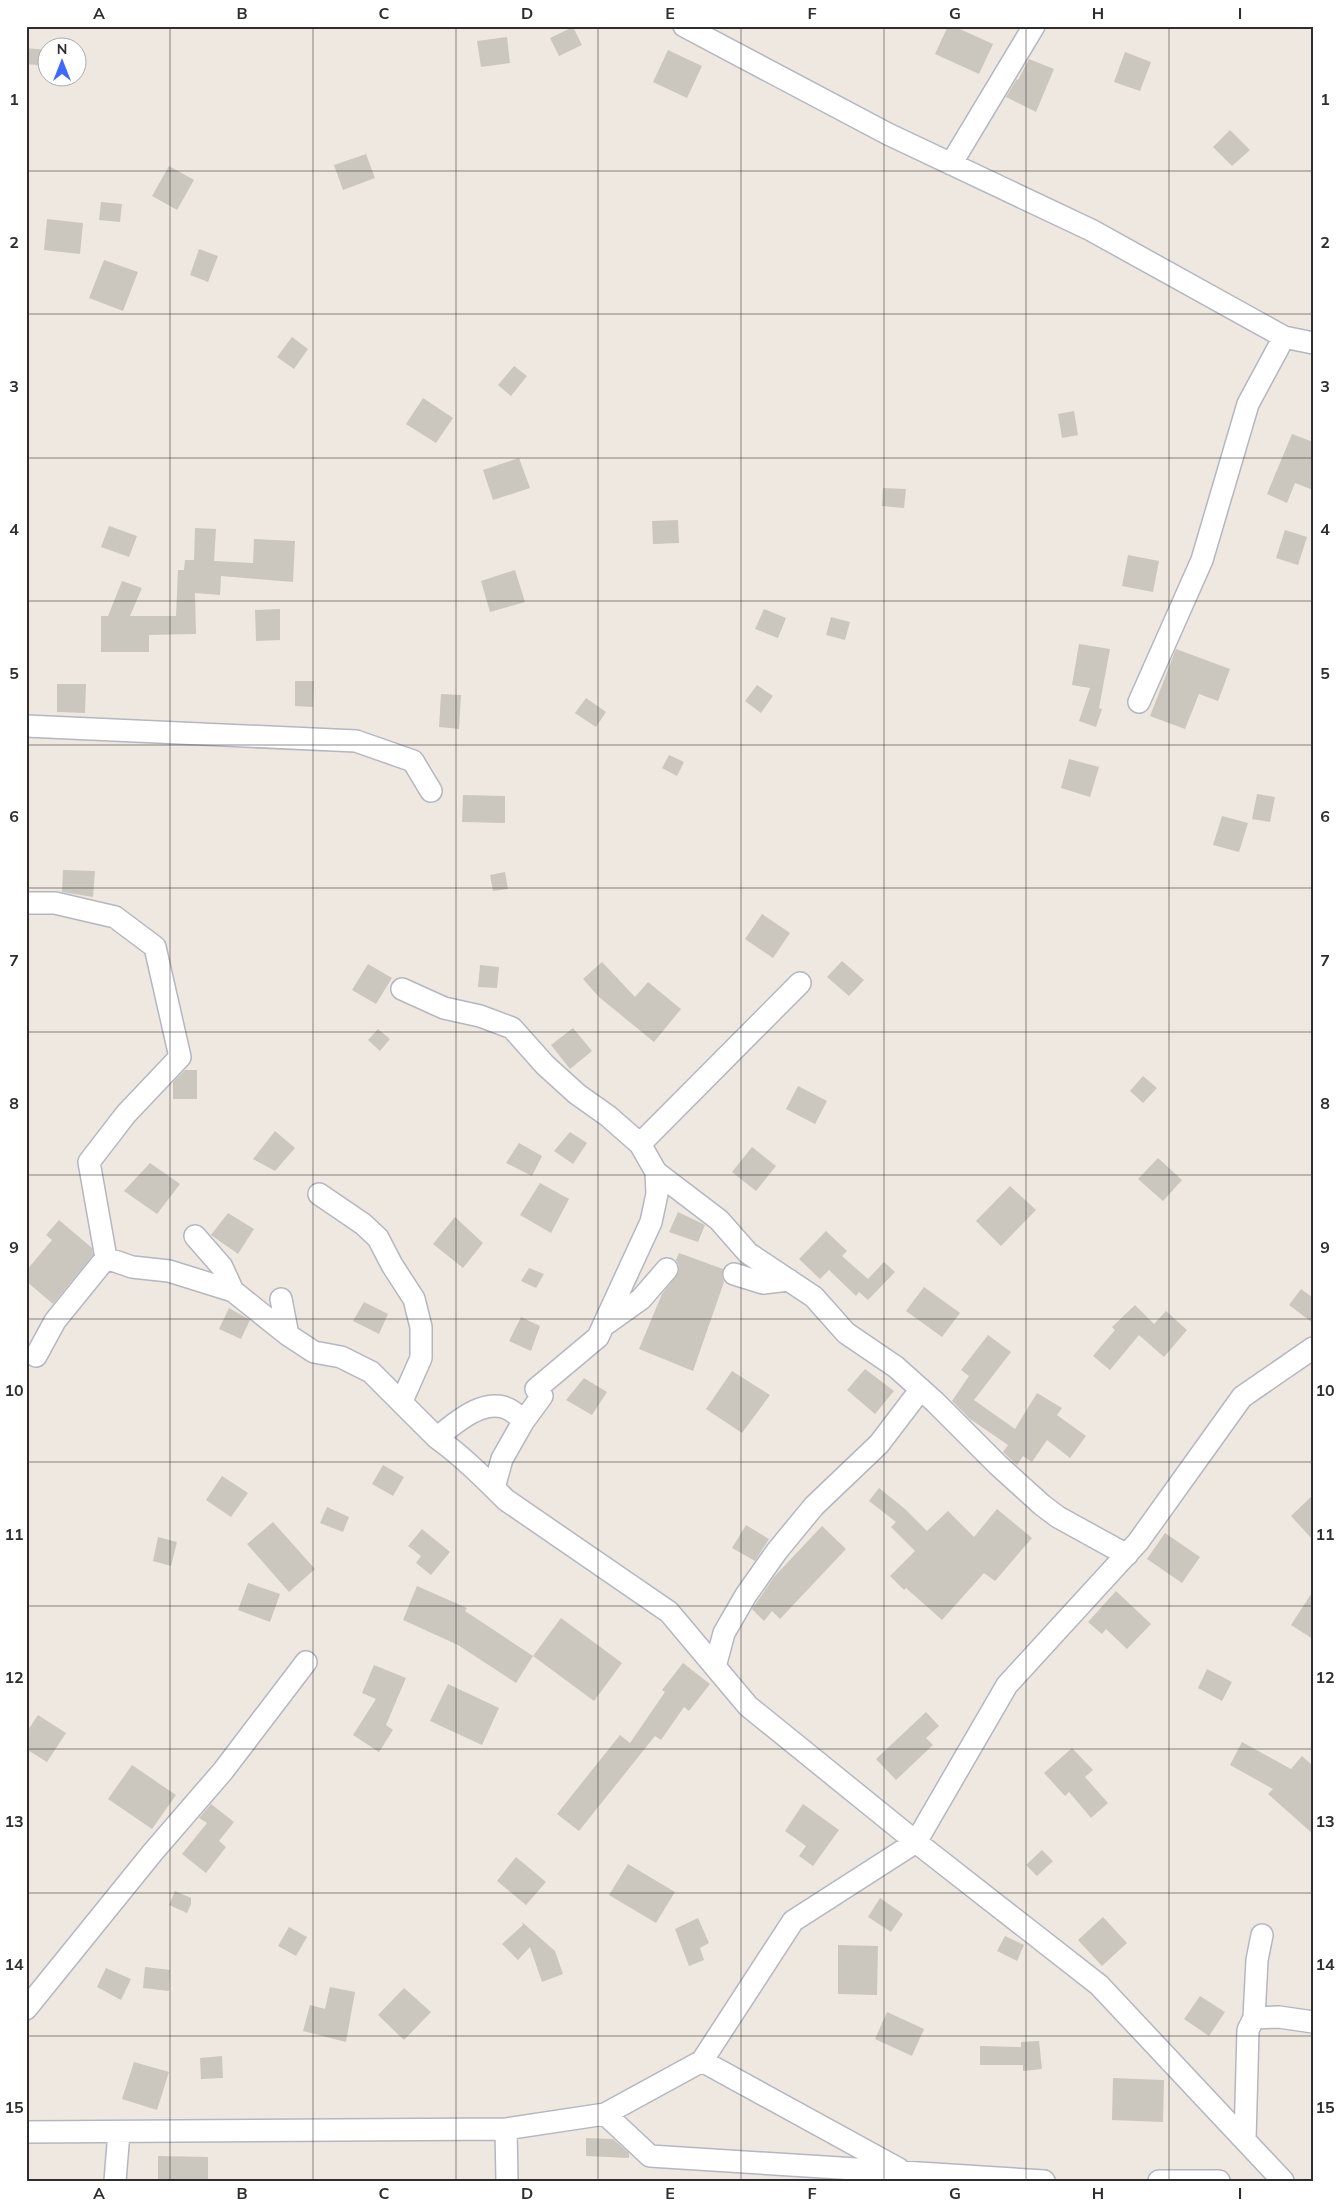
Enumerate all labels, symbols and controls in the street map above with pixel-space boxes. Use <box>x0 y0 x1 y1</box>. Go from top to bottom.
text: A <box>93 3 105 23</box>
text: B <box>236 3 248 23</box>
text: C <box>379 3 390 23</box>
text: D <box>521 3 533 23</box>
text: E <box>665 3 675 23</box>
text: F <box>807 3 817 23</box>
text: G <box>949 3 961 23</box>
text: H <box>1092 3 1104 23</box>
text: I <box>1238 3 1242 23</box>
north arrow <box>38 38 88 88</box>
text: N <box>57 40 67 58</box>
text: 1 <box>9 89 19 109</box>
text: 1 <box>1320 89 1330 109</box>
text: 2 <box>9 232 19 252</box>
text: 2 <box>1320 232 1330 252</box>
text: 3 <box>9 376 19 396</box>
text: 3 <box>1320 376 1330 396</box>
text: 4 <box>9 519 19 539</box>
text: 4 <box>1320 519 1330 539</box>
text: 5 <box>9 663 19 683</box>
text: 5 <box>1320 663 1330 683</box>
text: 6 <box>9 806 19 826</box>
text: 6 <box>1320 806 1330 826</box>
text: 7 <box>9 950 19 970</box>
text: 7 <box>1320 950 1330 970</box>
text: 8 <box>9 1093 19 1113</box>
text: 8 <box>1320 1093 1330 1113</box>
text: 9 <box>9 1237 19 1257</box>
text: 9 <box>1320 1237 1330 1257</box>
text: 10 <box>4 1380 24 1400</box>
text: 10 <box>1315 1380 1335 1400</box>
text: 11 <box>4 1524 24 1544</box>
text: 11 <box>1315 1524 1335 1544</box>
text: 12 <box>4 1667 24 1687</box>
text: 12 <box>1315 1667 1335 1687</box>
text: 13 <box>4 1811 24 1831</box>
text: 13 <box>1315 1811 1335 1831</box>
text: 14 <box>4 1954 24 1974</box>
text: 14 <box>1315 1954 1335 1974</box>
text: 15 <box>4 2097 24 2117</box>
text: 15 <box>1315 2097 1335 2117</box>
text: A <box>93 2183 105 2203</box>
text: B <box>236 2183 248 2203</box>
text: C <box>379 2183 390 2203</box>
text: D <box>521 2183 533 2203</box>
text: E <box>665 2183 675 2203</box>
text: F <box>807 2183 817 2203</box>
text: G <box>949 2183 961 2203</box>
text: H <box>1092 2183 1104 2203</box>
text: I <box>1238 2183 1242 2203</box>

